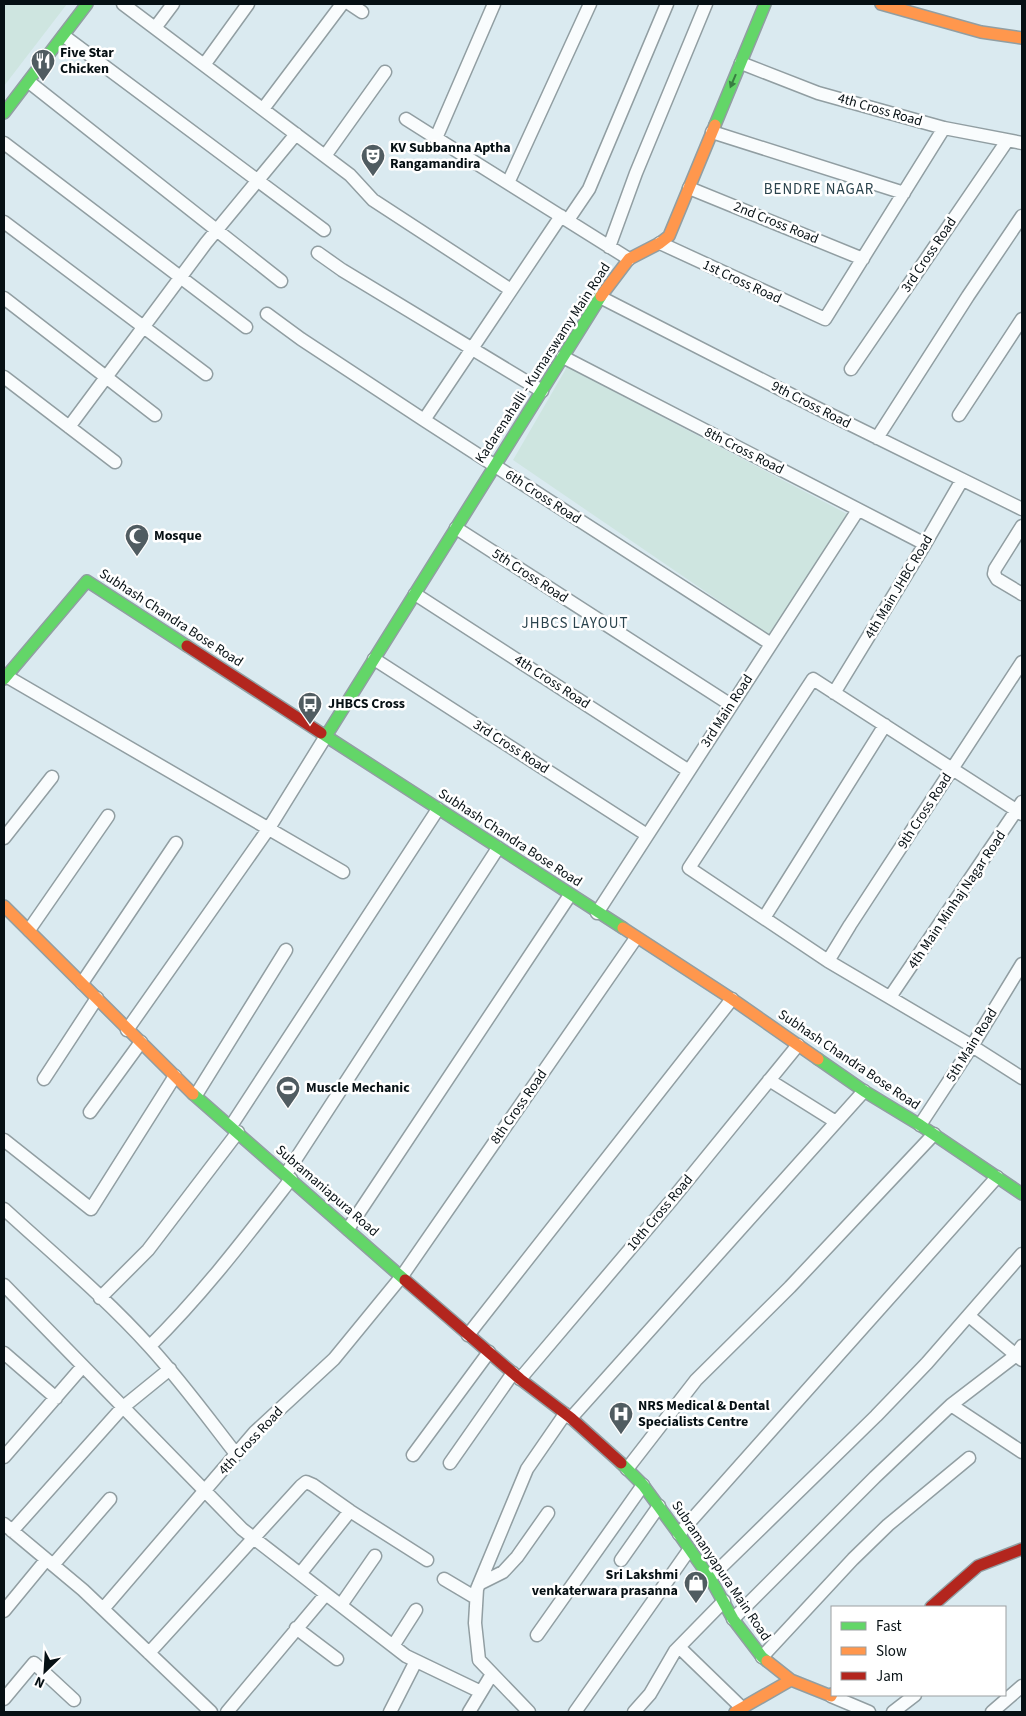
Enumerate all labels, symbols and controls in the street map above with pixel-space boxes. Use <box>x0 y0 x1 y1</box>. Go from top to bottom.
place label: Five Star Chicken <box>60 43 114 79</box>
restaurant icon: Five Star Chicken <box>30 48 56 82</box>
one-way arrow <box>729 74 737 88</box>
street label: 4th Cross Road <box>835 88 925 132</box>
place label: KV Subbanna Aptha Rangamandira <box>390 138 511 174</box>
theatre icon: KV Subbanna Aptha Rangamandira <box>360 143 386 177</box>
district label: BENDRE NAGAR <box>764 179 874 200</box>
street label: 2nd Cross Road <box>731 197 821 249</box>
street label: 3rd Cross Road <box>896 213 962 297</box>
street label: 1st Cross Road <box>699 255 785 309</box>
street label: Kadarenahalli - Kumarswamy Main Road <box>470 259 616 467</box>
street label: 9th Cross Road <box>768 376 854 434</box>
street label: 8th Cross Road <box>701 422 787 480</box>
street label: 6th Cross Road <box>501 465 585 529</box>
mosque icon: Mosque <box>124 523 150 557</box>
place label: Mosque <box>154 526 202 546</box>
street label: 4th Main JHBC Road <box>860 531 938 643</box>
street label: 5th Cross Road <box>488 544 572 608</box>
street label: Subhash Chandra Bose Road <box>95 564 247 672</box>
district label: JHBCS LAYOUT <box>522 613 628 634</box>
street label: 4th Cross Road <box>510 650 594 714</box>
street label: 3rd Main Road <box>696 671 758 751</box>
bus stop icon: JHBCS Cross <box>297 691 323 725</box>
place label: JHBCS Cross <box>328 694 405 714</box>
street label: 3rd Cross Road <box>469 715 553 779</box>
street label: 9th Cross Road <box>893 769 957 853</box>
street label: Subhash Chandra Bose Road <box>434 784 586 892</box>
street label: 4th Main Minhaj Nagar Road <box>903 827 1011 973</box>
street label: 5th Main Road <box>941 1004 1003 1086</box>
street label: Subhash Chandra Bose Road <box>774 1005 924 1115</box>
street label: 8th Cross Road <box>486 1066 552 1148</box>
sports icon: Muscle Mechanic <box>275 1075 301 1109</box>
place label: Muscle Mechanic <box>306 1078 410 1098</box>
street label: Subramaniapura Road <box>271 1140 383 1242</box>
street label: 10th Cross Road <box>622 1171 698 1255</box>
place label: NRS Medical & Dental Specialists Centre <box>638 1396 769 1432</box>
hospital icon: NRS Medical & Dental Specialists Centre <box>608 1401 634 1435</box>
street label: 4th Cross Road <box>214 1402 288 1480</box>
street label: Subramanyapura Main Road <box>667 1497 775 1645</box>
place label: Sri Lakshmi venkaterwara prasanna <box>532 1565 678 1601</box>
shop icon: Sri Lakshmi venkaterwara prasanna <box>683 1570 709 1604</box>
legend <box>831 1606 1006 1696</box>
text: Fast <box>876 1616 902 1637</box>
text: Slow <box>876 1641 907 1662</box>
north arrow <box>20 1646 70 1696</box>
text: Jam <box>876 1666 903 1687</box>
text: N <box>31 1671 48 1693</box>

